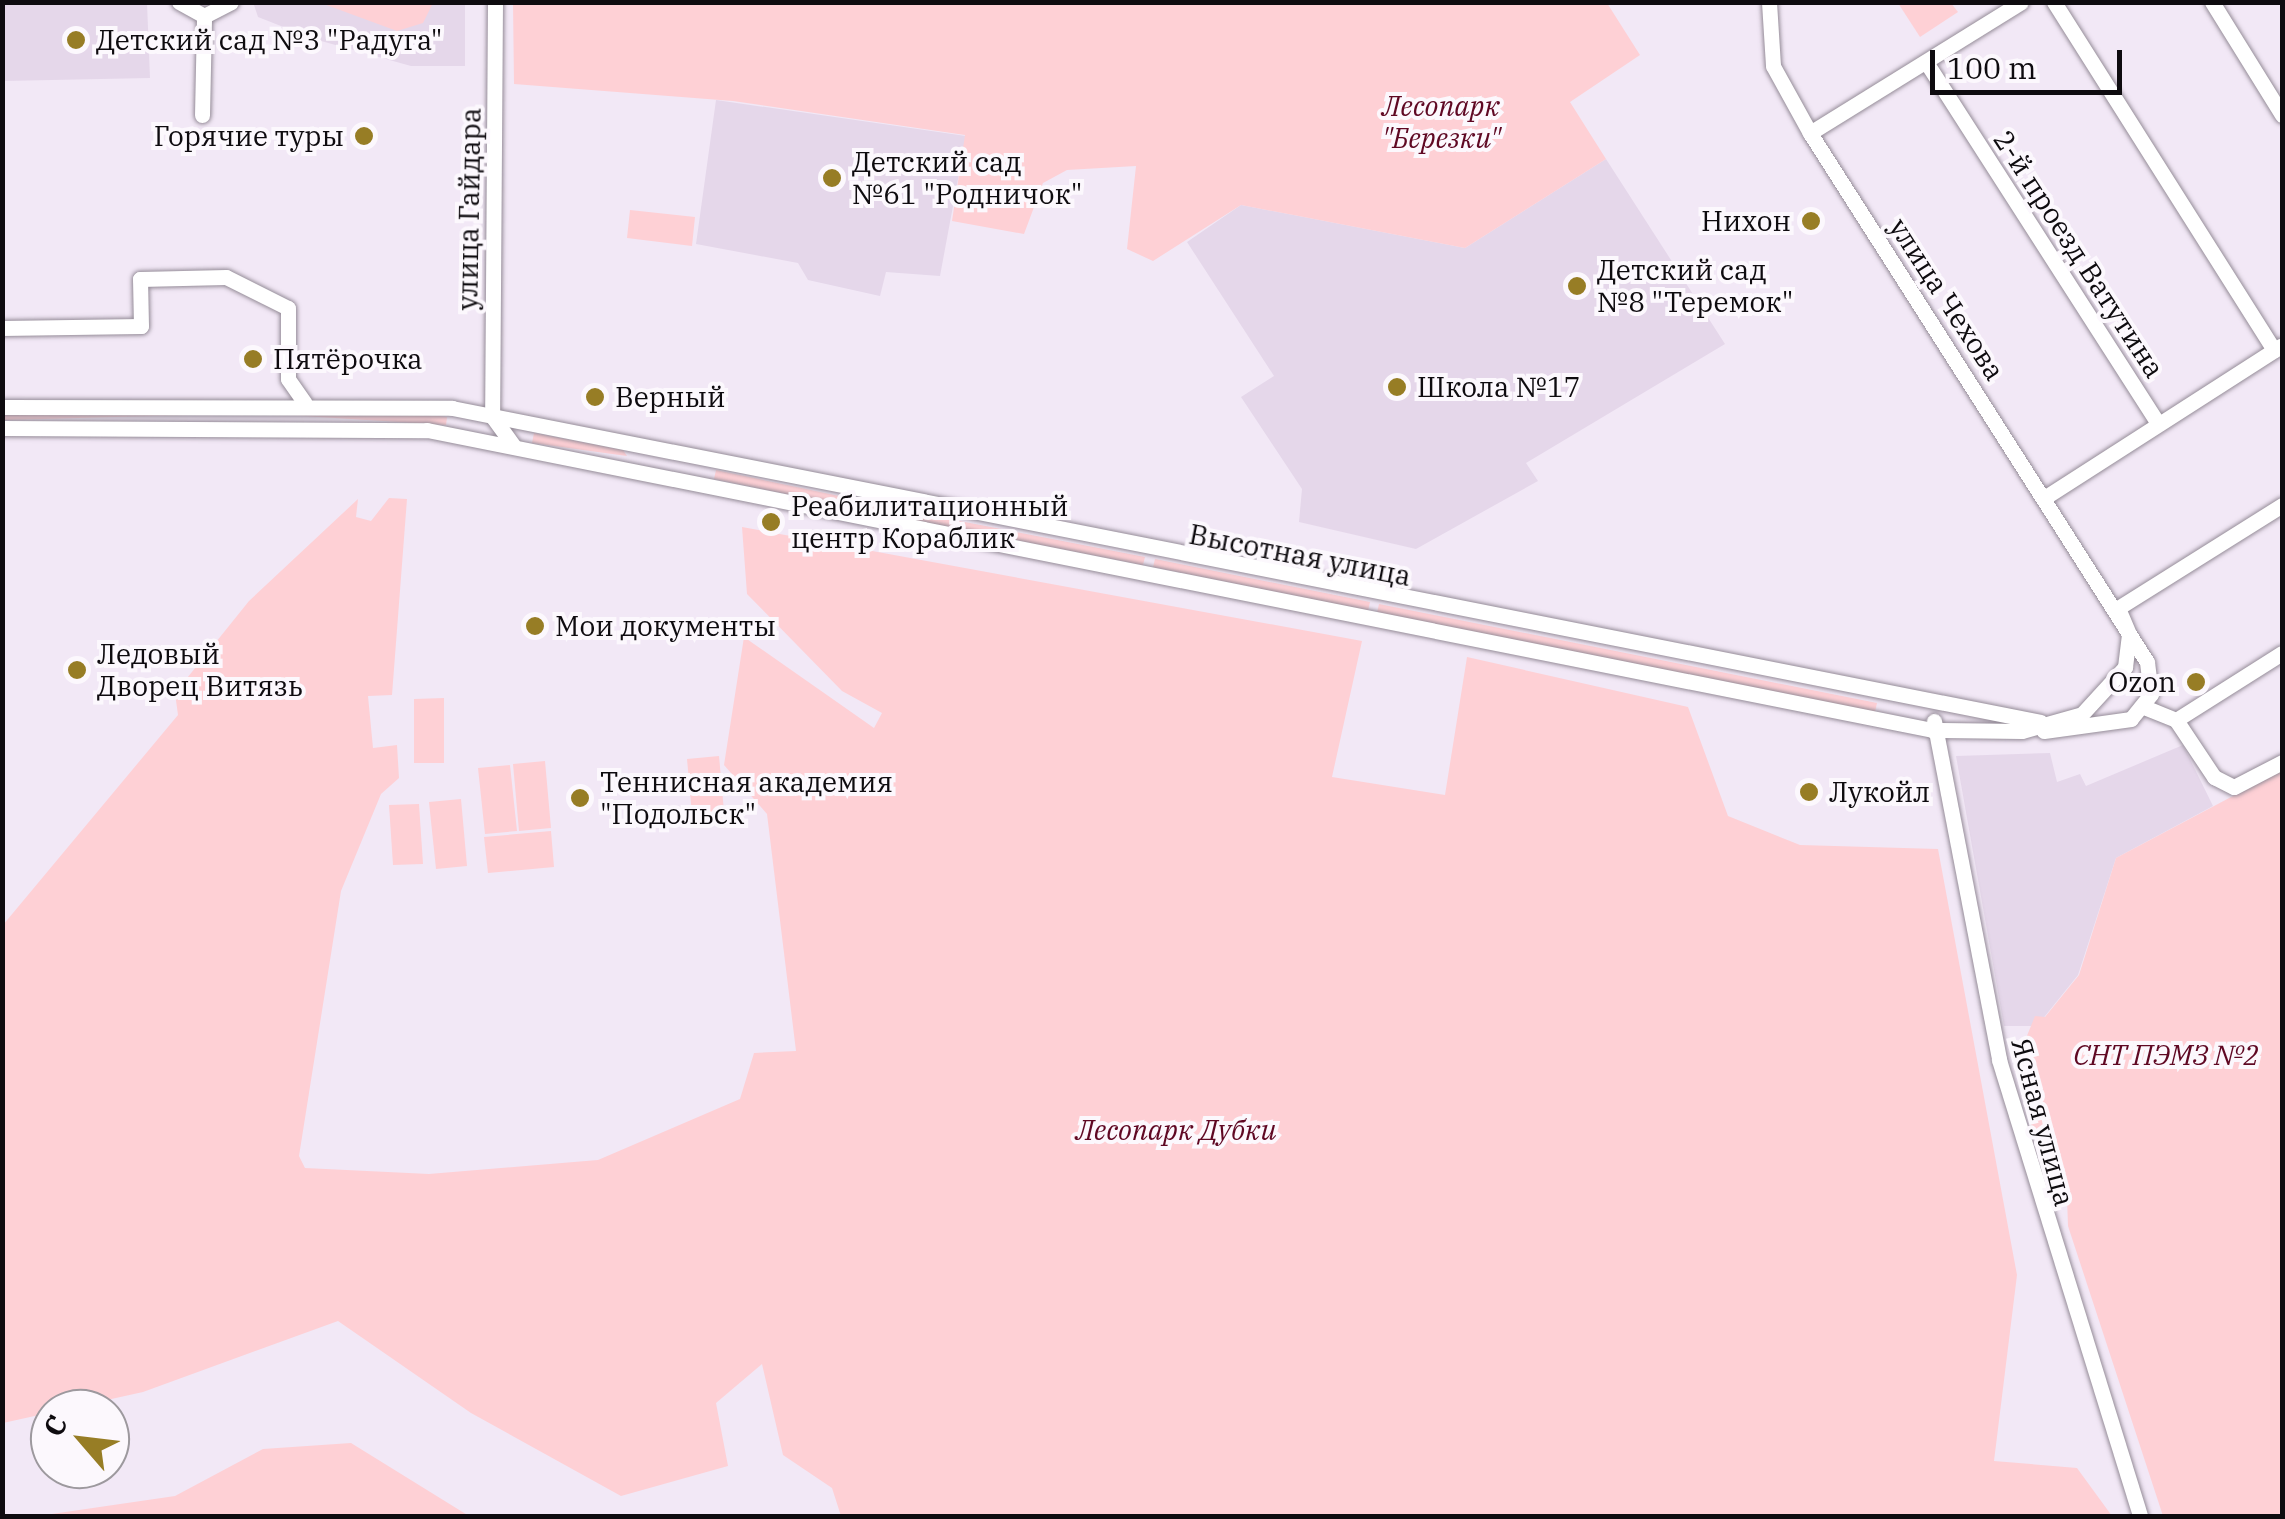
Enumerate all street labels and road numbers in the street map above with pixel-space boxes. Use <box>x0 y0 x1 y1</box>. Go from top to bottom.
street label: улица Гайдара <box>450 107 488 311</box>
street label: 2-й проезд Ватутина <box>1987 124 2171 384</box>
street label: улица Чехова <box>1882 212 2012 386</box>
street label: Высотная улица <box>1186 517 1414 593</box>
street label: Ясная улица <box>2004 1034 2082 1210</box>

